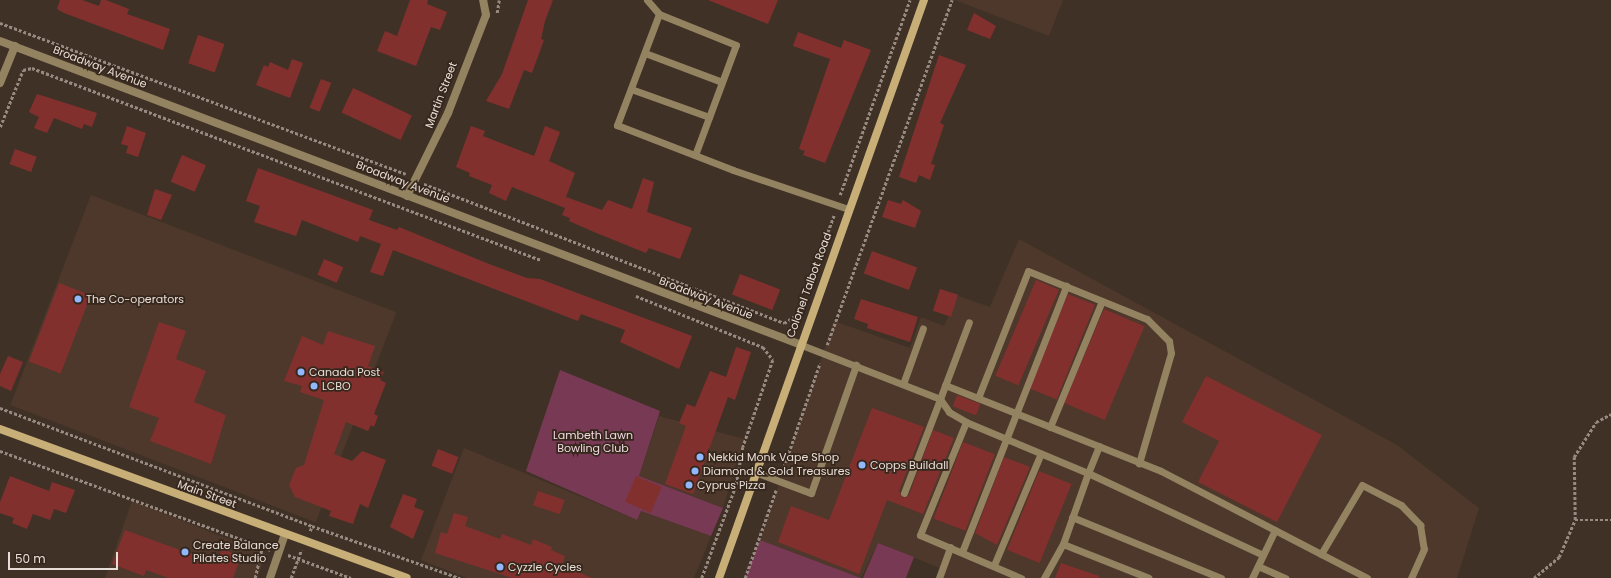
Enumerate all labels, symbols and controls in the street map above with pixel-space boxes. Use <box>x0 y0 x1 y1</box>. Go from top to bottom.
street label: Broadway Avenue <box>51 43 149 91</box>
street label: Martin Street <box>422 60 460 130</box>
street label: Broadway Avenue <box>354 158 452 206</box>
street label: Colonel Talbot Road <box>784 231 834 339</box>
street label: Broadway Avenue <box>657 274 755 322</box>
place label: The Co-operators <box>86 292 184 306</box>
marker: The Co-operators <box>73 294 83 304</box>
place label: Canada Post <box>309 365 380 379</box>
marker: Canada Post <box>296 367 306 377</box>
place label: LCBO <box>322 379 351 393</box>
marker: LCBO <box>309 381 319 391</box>
park label: Lambeth Lawn Bowling Club <box>553 429 633 455</box>
place label: Nekkid Monk Vape Shop <box>708 450 839 464</box>
marker: Nekkid Monk Vape Shop <box>695 452 705 462</box>
place label: Copps Buildall <box>870 458 949 472</box>
marker: Copps Buildall <box>857 460 867 470</box>
place label: Diamond & Gold Treasures <box>703 464 850 478</box>
marker: Diamond & Gold Treasures <box>690 466 700 476</box>
street label: Main Street <box>176 477 238 511</box>
place label: Cyprus Pizza <box>697 478 765 492</box>
marker: Cyprus Pizza <box>684 480 694 490</box>
place label: Create Balance Pilates Studio <box>193 539 278 565</box>
scale bar <box>10 544 120 570</box>
marker: Create Balance Pilates Studio <box>180 547 190 557</box>
text: 50 m <box>15 550 46 567</box>
place label: Cyzzle Cycles <box>508 560 582 574</box>
marker: Cyzzle Cycles <box>495 562 505 572</box>

